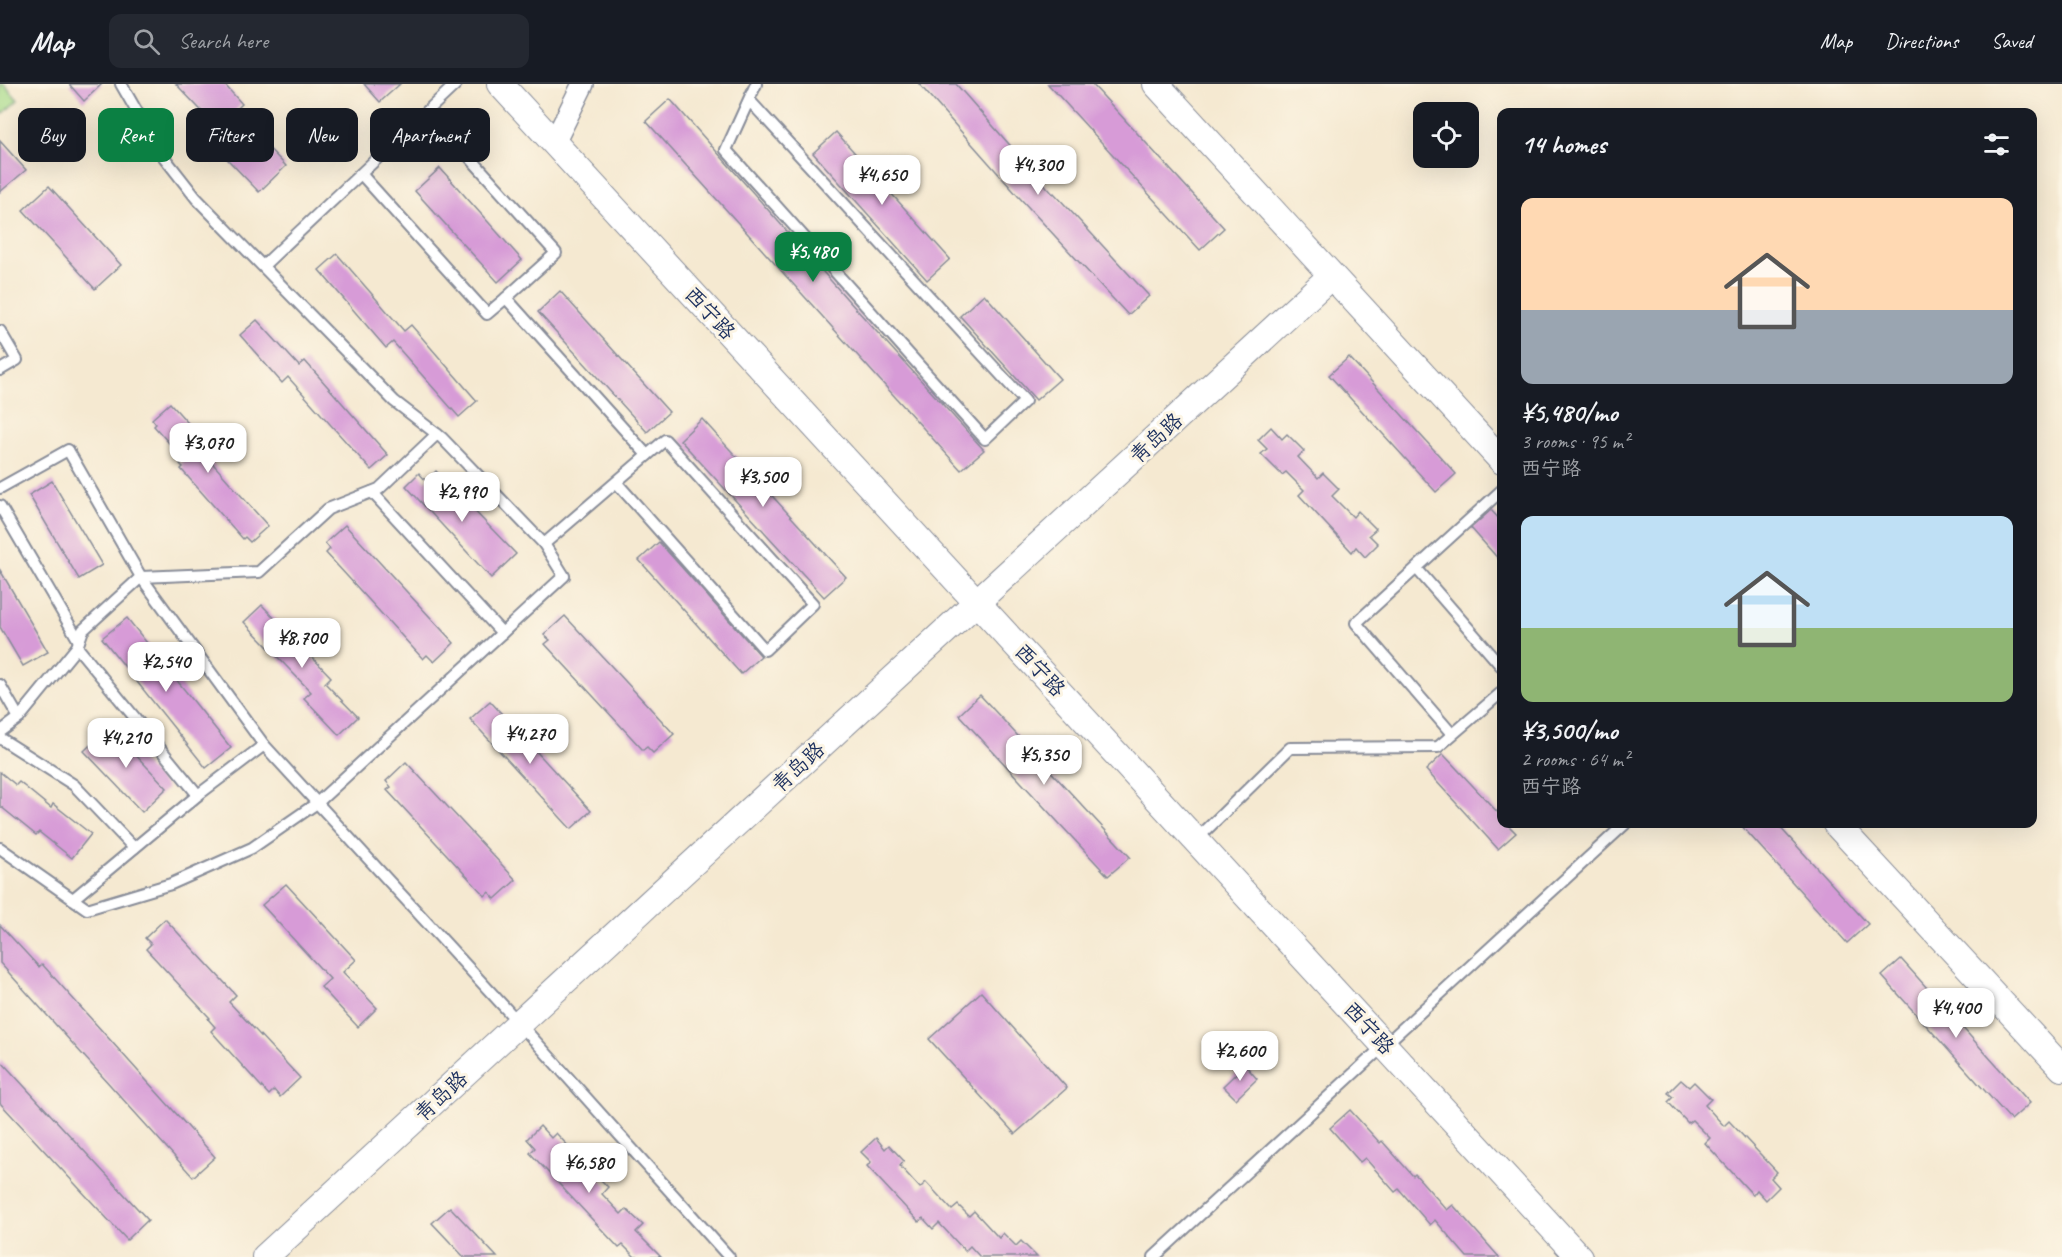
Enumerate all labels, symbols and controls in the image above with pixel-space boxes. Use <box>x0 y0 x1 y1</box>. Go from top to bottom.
search box <box>109 14 529 68</box>
text: Map <box>30 24 73 59</box>
icon: search <box>130 25 163 58</box>
text: Search here <box>178 27 268 55</box>
text: Map <box>1820 28 1852 54</box>
text: Directions <box>1885 28 1958 54</box>
text: Saved <box>1991 28 2032 54</box>
map controls <box>1413 102 1479 168</box>
button: locate <box>1413 102 1479 168</box>
chip: Buy <box>18 108 86 162</box>
chip: Rent <box>98 108 174 162</box>
chip: Filters <box>186 108 274 162</box>
chip: New <box>286 108 358 162</box>
chip: Apartment <box>370 108 490 162</box>
text: 14 homes <box>1521 128 1606 161</box>
icon: filters <box>1980 128 2013 161</box>
pin: ¥4,300 <box>989 145 1087 196</box>
text: ¥4,300 <box>1014 152 1062 177</box>
pin: ¥4,650 <box>833 155 931 206</box>
text: ¥4,650 <box>857 162 907 187</box>
pin: ¥5,480 <box>764 232 862 283</box>
icon: home <box>1713 237 1821 345</box>
text: ¥5,480 <box>789 239 837 264</box>
street label: 西宁路 <box>679 281 741 345</box>
text: ¥5,480/mo <box>1521 396 1618 429</box>
street label: 青岛路 <box>1124 407 1188 469</box>
pin: ¥3,070 <box>159 423 257 474</box>
text: 3 rooms · 95 m² <box>1521 429 1629 454</box>
text: ¥3,070 <box>184 430 232 455</box>
text: 西宁路 <box>1521 456 1581 481</box>
pin: ¥3,500 <box>714 457 812 508</box>
text: ¥3,500 <box>739 464 787 489</box>
pin: ¥2,990 <box>413 472 511 523</box>
text: ¥2,990 <box>438 479 486 504</box>
icon: home <box>1713 555 1821 663</box>
pin: ¥8,700 <box>253 618 351 669</box>
text: ¥8,700 <box>278 625 326 650</box>
street label: 西宁路 <box>1009 638 1071 702</box>
pin: ¥2,540 <box>117 642 215 693</box>
text: ¥2,540 <box>142 649 190 674</box>
pin: ¥4,270 <box>481 714 579 765</box>
text: ¥3,500/mo <box>1521 714 1618 747</box>
pin: ¥4,210 <box>77 718 175 769</box>
text: ¥4,270 <box>506 721 554 746</box>
text: ¥4,210 <box>102 725 150 750</box>
pin: ¥5,350 <box>995 735 1093 786</box>
street label: 青岛路 <box>766 736 830 798</box>
text: ¥5,350 <box>1020 742 1068 767</box>
text: 2 rooms · 64 m² <box>1521 747 1629 772</box>
text: 西宁路 <box>1521 774 1581 799</box>
pin: ¥4,400 <box>1907 988 2005 1039</box>
text: ¥4,400 <box>1932 995 1980 1020</box>
street label: 西宁路 <box>1338 996 1400 1060</box>
pin: ¥2,600 <box>1191 1031 1289 1082</box>
text: ¥2,600 <box>1215 1038 1265 1063</box>
street label: 青岛路 <box>409 1065 473 1127</box>
pin: ¥6,580 <box>540 1143 638 1194</box>
text: ¥6,580 <box>564 1150 614 1175</box>

